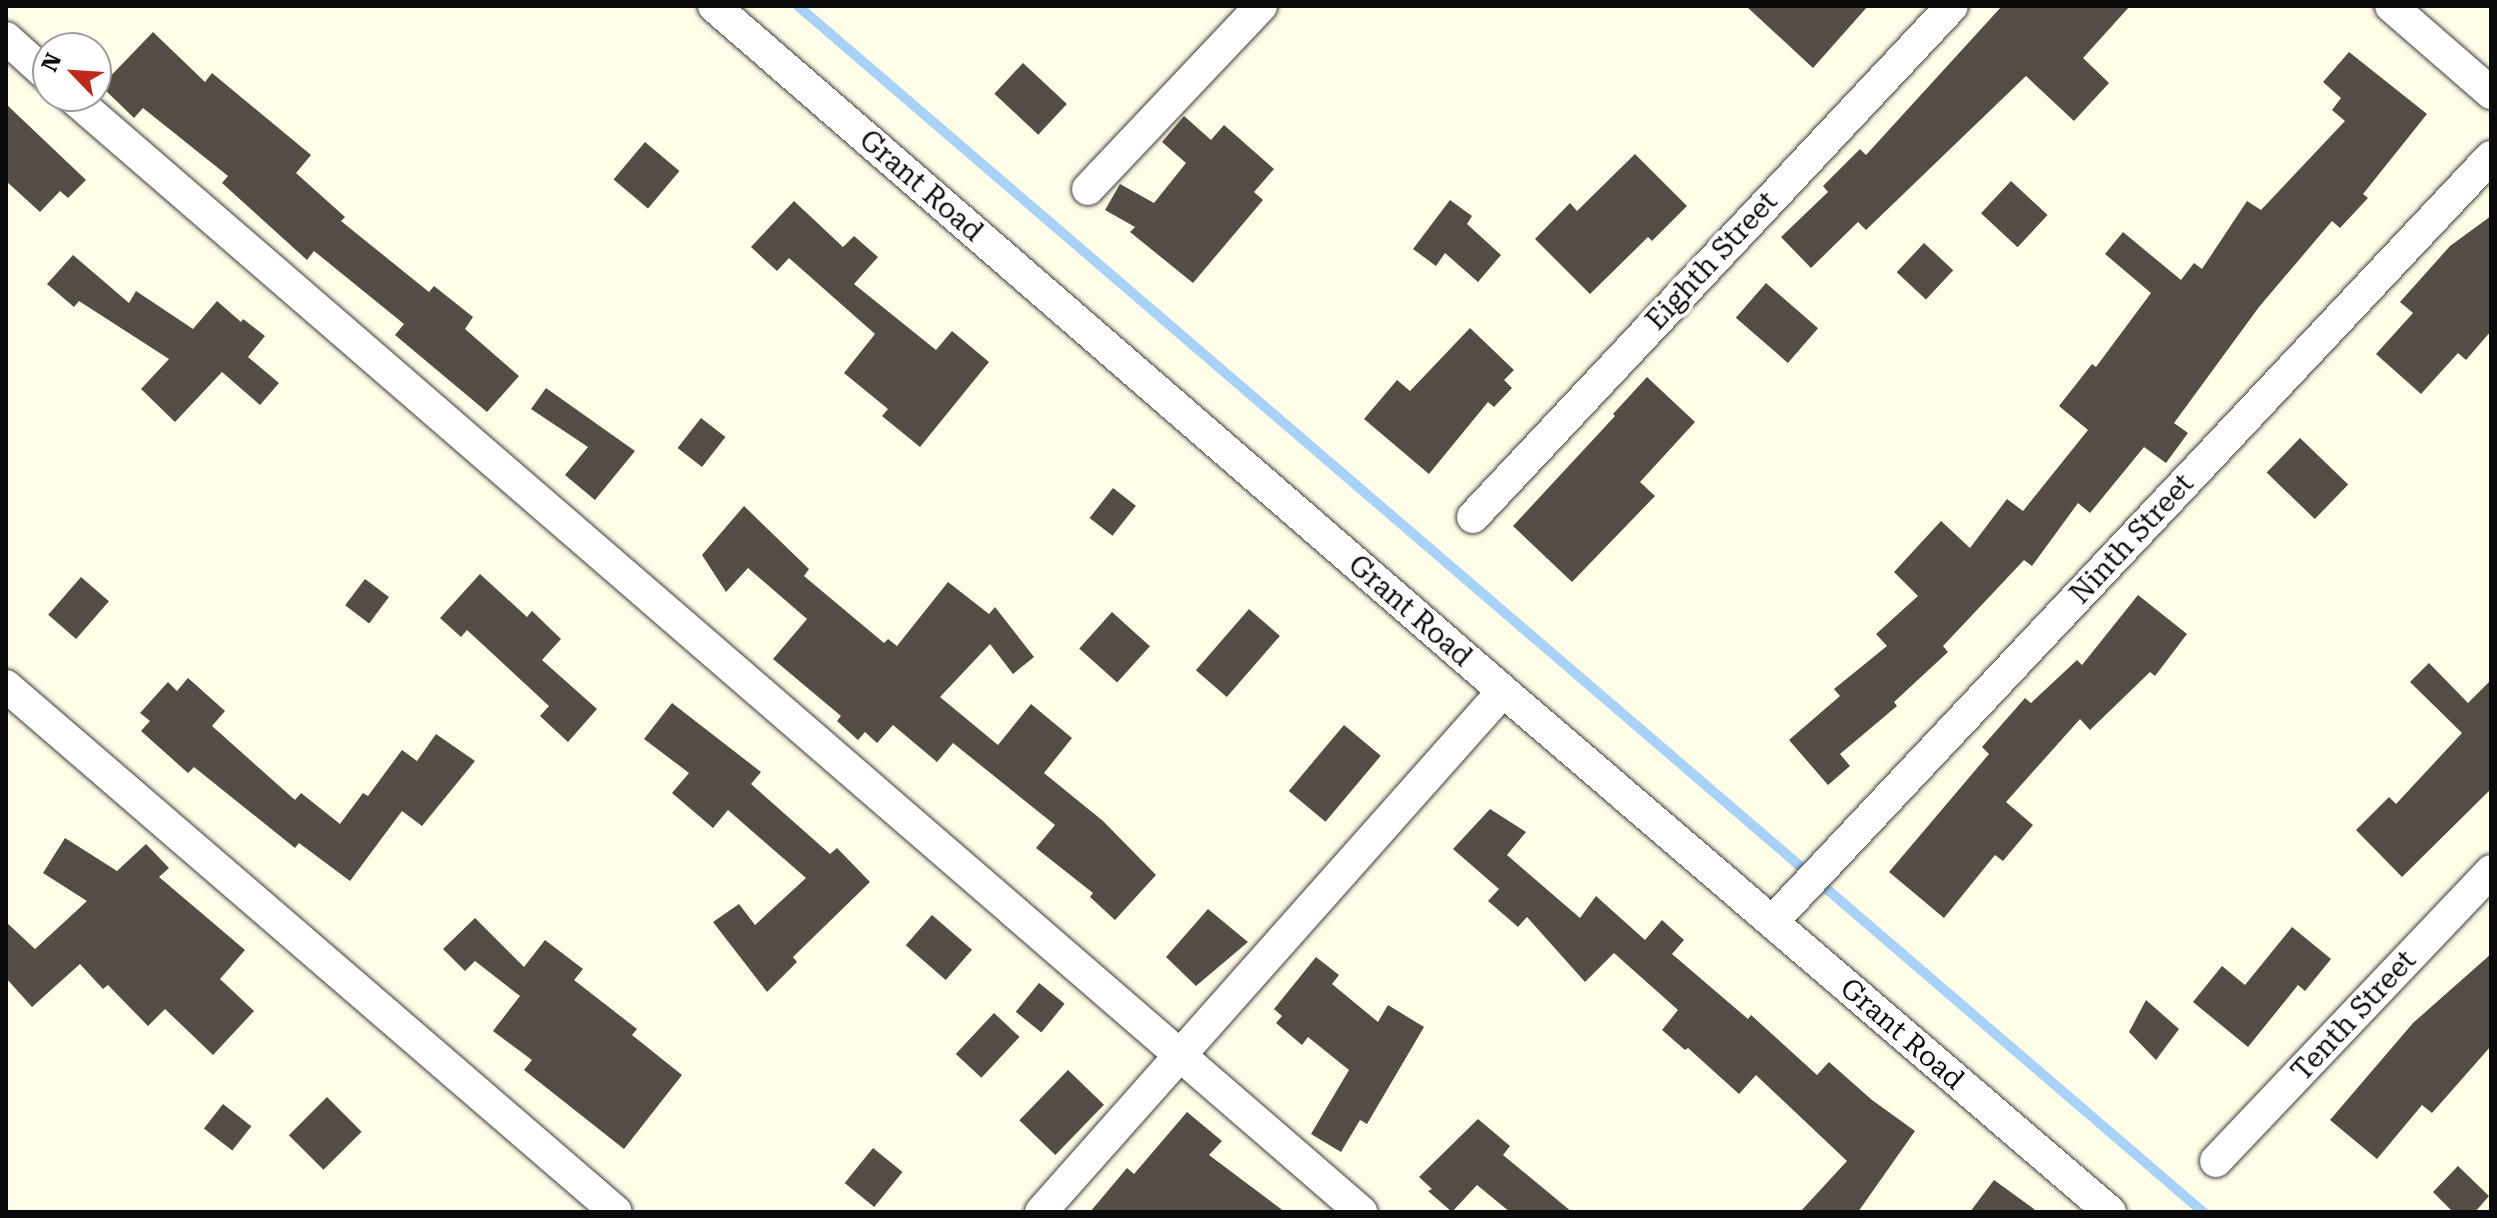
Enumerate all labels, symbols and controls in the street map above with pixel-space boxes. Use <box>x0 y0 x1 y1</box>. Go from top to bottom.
north arrow <box>32 32 112 112</box>
text: N <box>37 50 67 75</box>
street label: Grant Road <box>852 123 990 249</box>
street label: Eighth Street <box>1639 185 1785 337</box>
street label: Ninth Street <box>2063 467 2201 611</box>
street label: Grant Road <box>1341 548 1479 674</box>
street label: Tenth Street <box>2285 944 2423 1088</box>
street label: Grant Road <box>1833 971 1971 1097</box>

